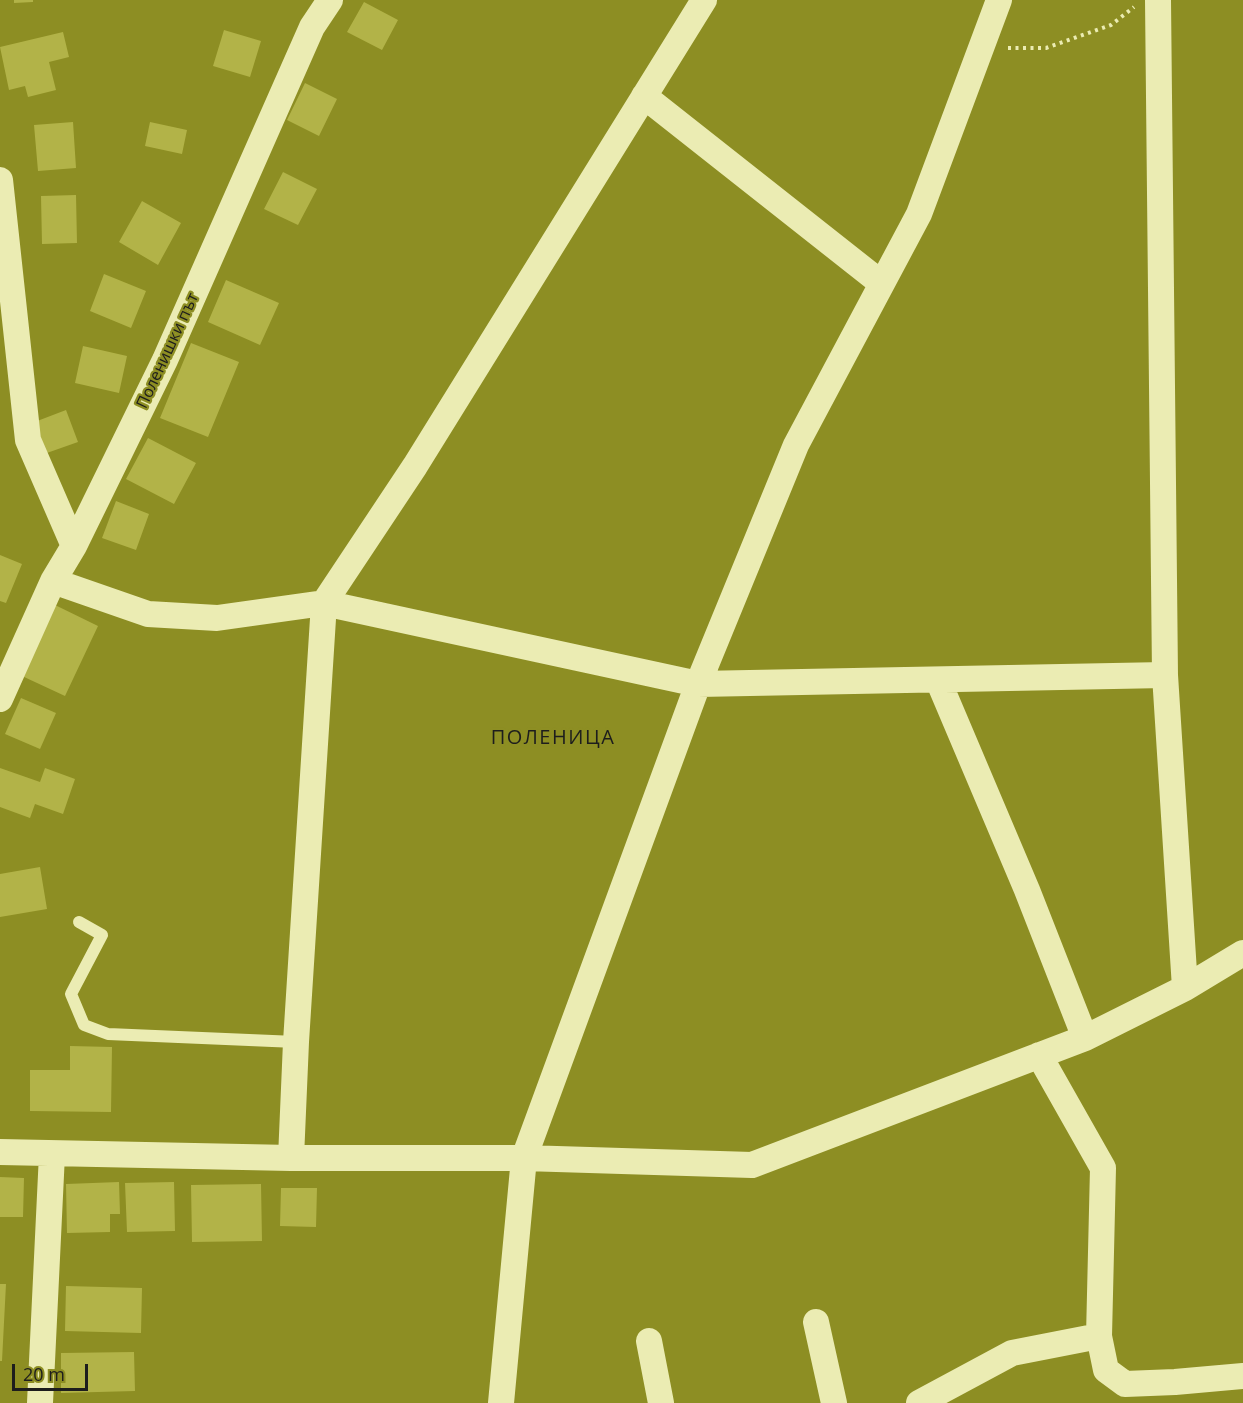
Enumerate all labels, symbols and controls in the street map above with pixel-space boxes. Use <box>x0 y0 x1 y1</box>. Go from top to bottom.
street label: Поленишки път <box>133 290 203 412</box>
district label: ПОЛЕНИЦА <box>491 726 615 750</box>
scale bar <box>15 1352 92 1390</box>
text: 20 m <box>23 1362 65 1386</box>

